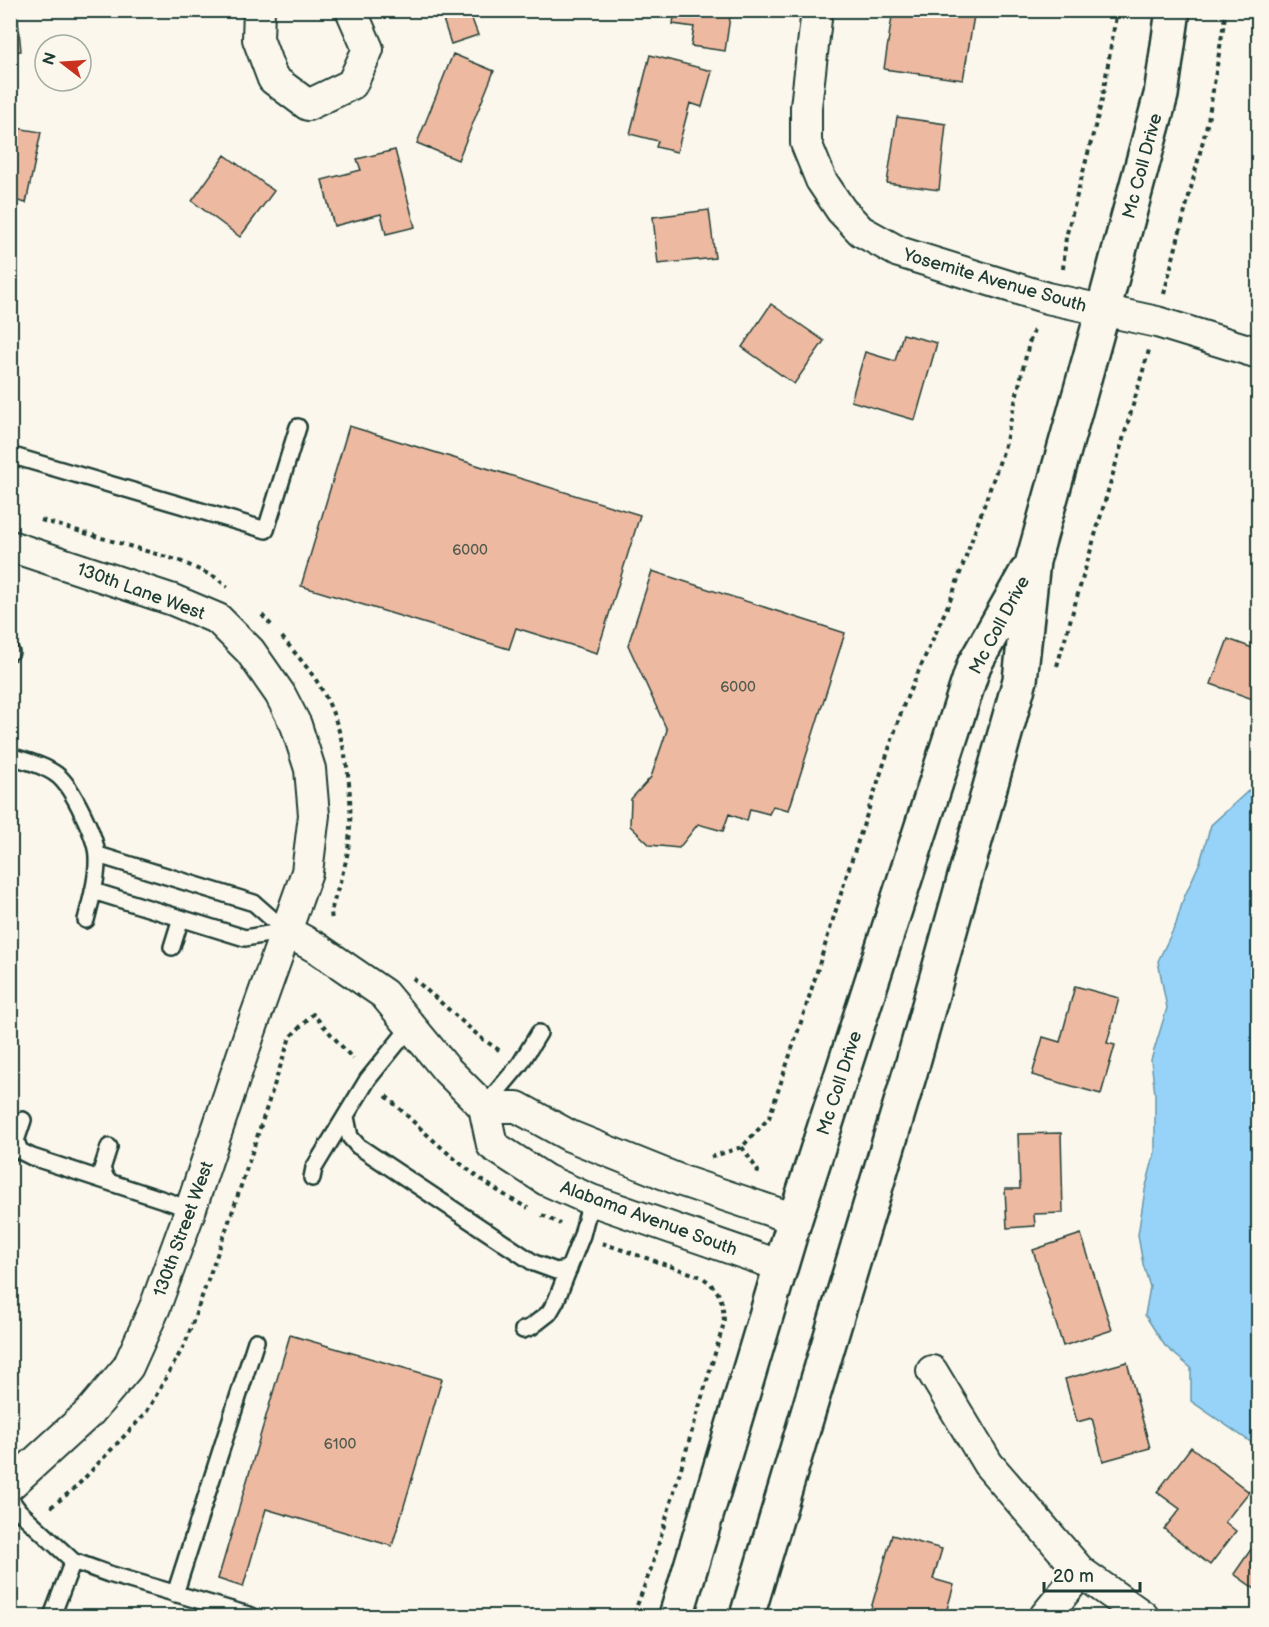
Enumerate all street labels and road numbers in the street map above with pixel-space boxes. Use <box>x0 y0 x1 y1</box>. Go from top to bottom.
street label: Mc Coll Drive <box>1118 111 1167 221</box>
street label: Yosemite Avenue South <box>900 244 1089 317</box>
street label: 130th Lane West <box>74 559 208 624</box>
street label: Mc Coll Drive <box>965 572 1034 678</box>
street label: Mc Coll Drive <box>813 1028 866 1138</box>
street label: 130th Street West <box>149 1158 218 1300</box>
street label: Alabama Avenue South <box>558 1177 740 1260</box>

